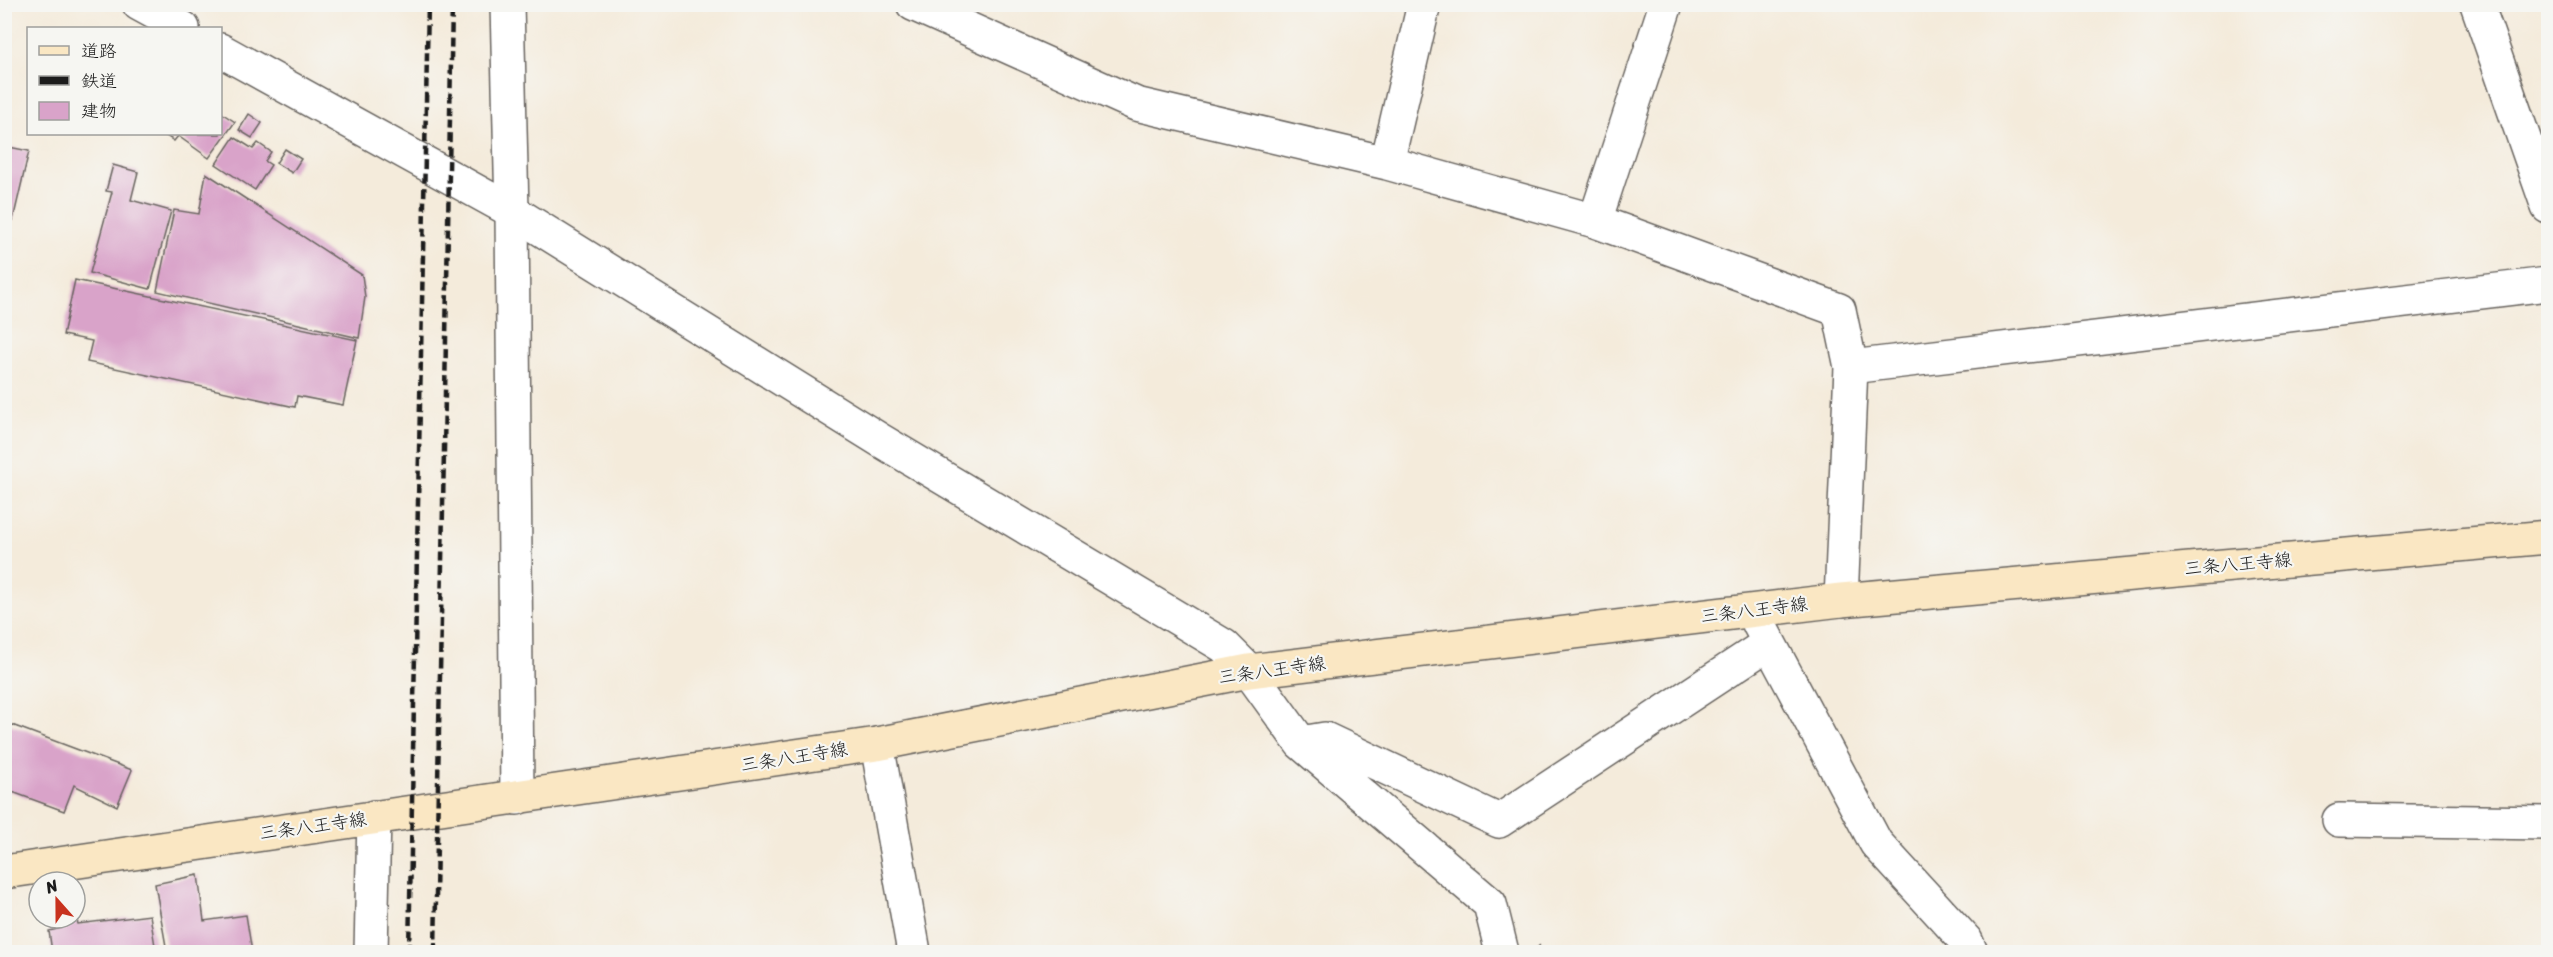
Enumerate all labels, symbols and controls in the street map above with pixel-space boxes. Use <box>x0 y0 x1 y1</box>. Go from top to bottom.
legend <box>27 27 222 135</box>
text: 道路 <box>81 35 117 67</box>
text: 鉄道 <box>81 65 117 97</box>
text: 建物 <box>81 95 117 127</box>
street label: 三条八王寺線 <box>2183 543 2293 585</box>
street label: 三条八王寺線 <box>1698 588 1810 632</box>
street label: 三条八王寺線 <box>1216 647 1328 693</box>
street label: 三条八王寺線 <box>738 733 850 781</box>
street label: 三条八王寺線 <box>257 803 369 849</box>
north arrow <box>27 870 87 930</box>
text: N <box>40 871 63 902</box>

